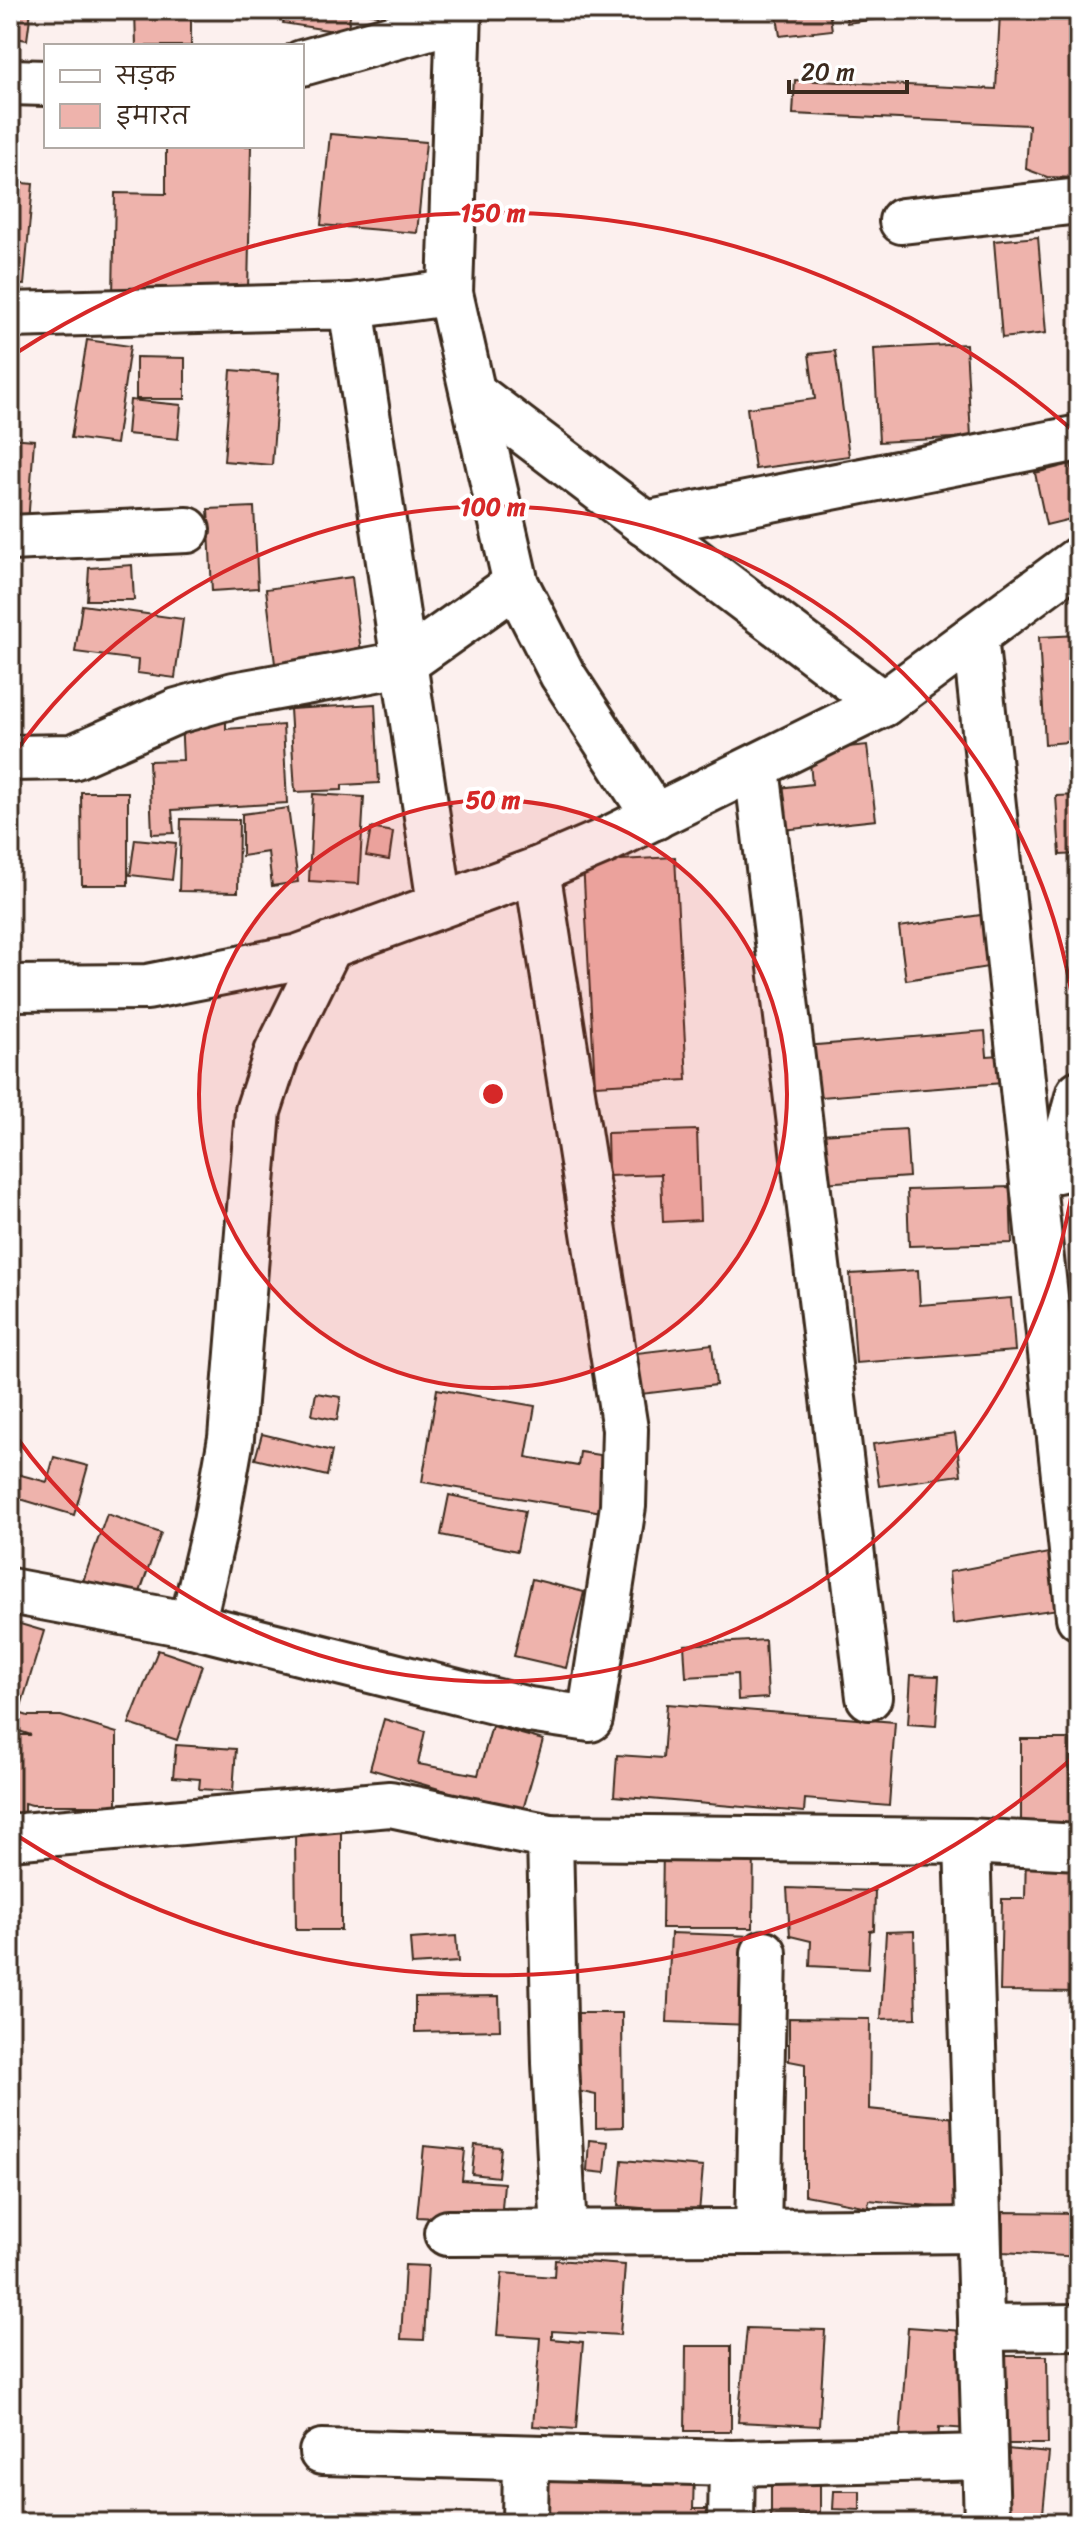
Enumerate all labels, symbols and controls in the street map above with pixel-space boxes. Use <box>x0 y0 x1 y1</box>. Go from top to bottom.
legend <box>44 44 304 148</box>
scale bar <box>789 44 907 94</box>
text: 20 m <box>801 51 855 93</box>
text: सड़क <box>114 55 177 97</box>
text: इमारत <box>116 95 191 137</box>
text: 150 m <box>461 192 526 234</box>
text: 100 m <box>460 486 526 528</box>
text: 50 m <box>466 779 521 821</box>
centre of rings <box>479 1080 507 1108</box>

